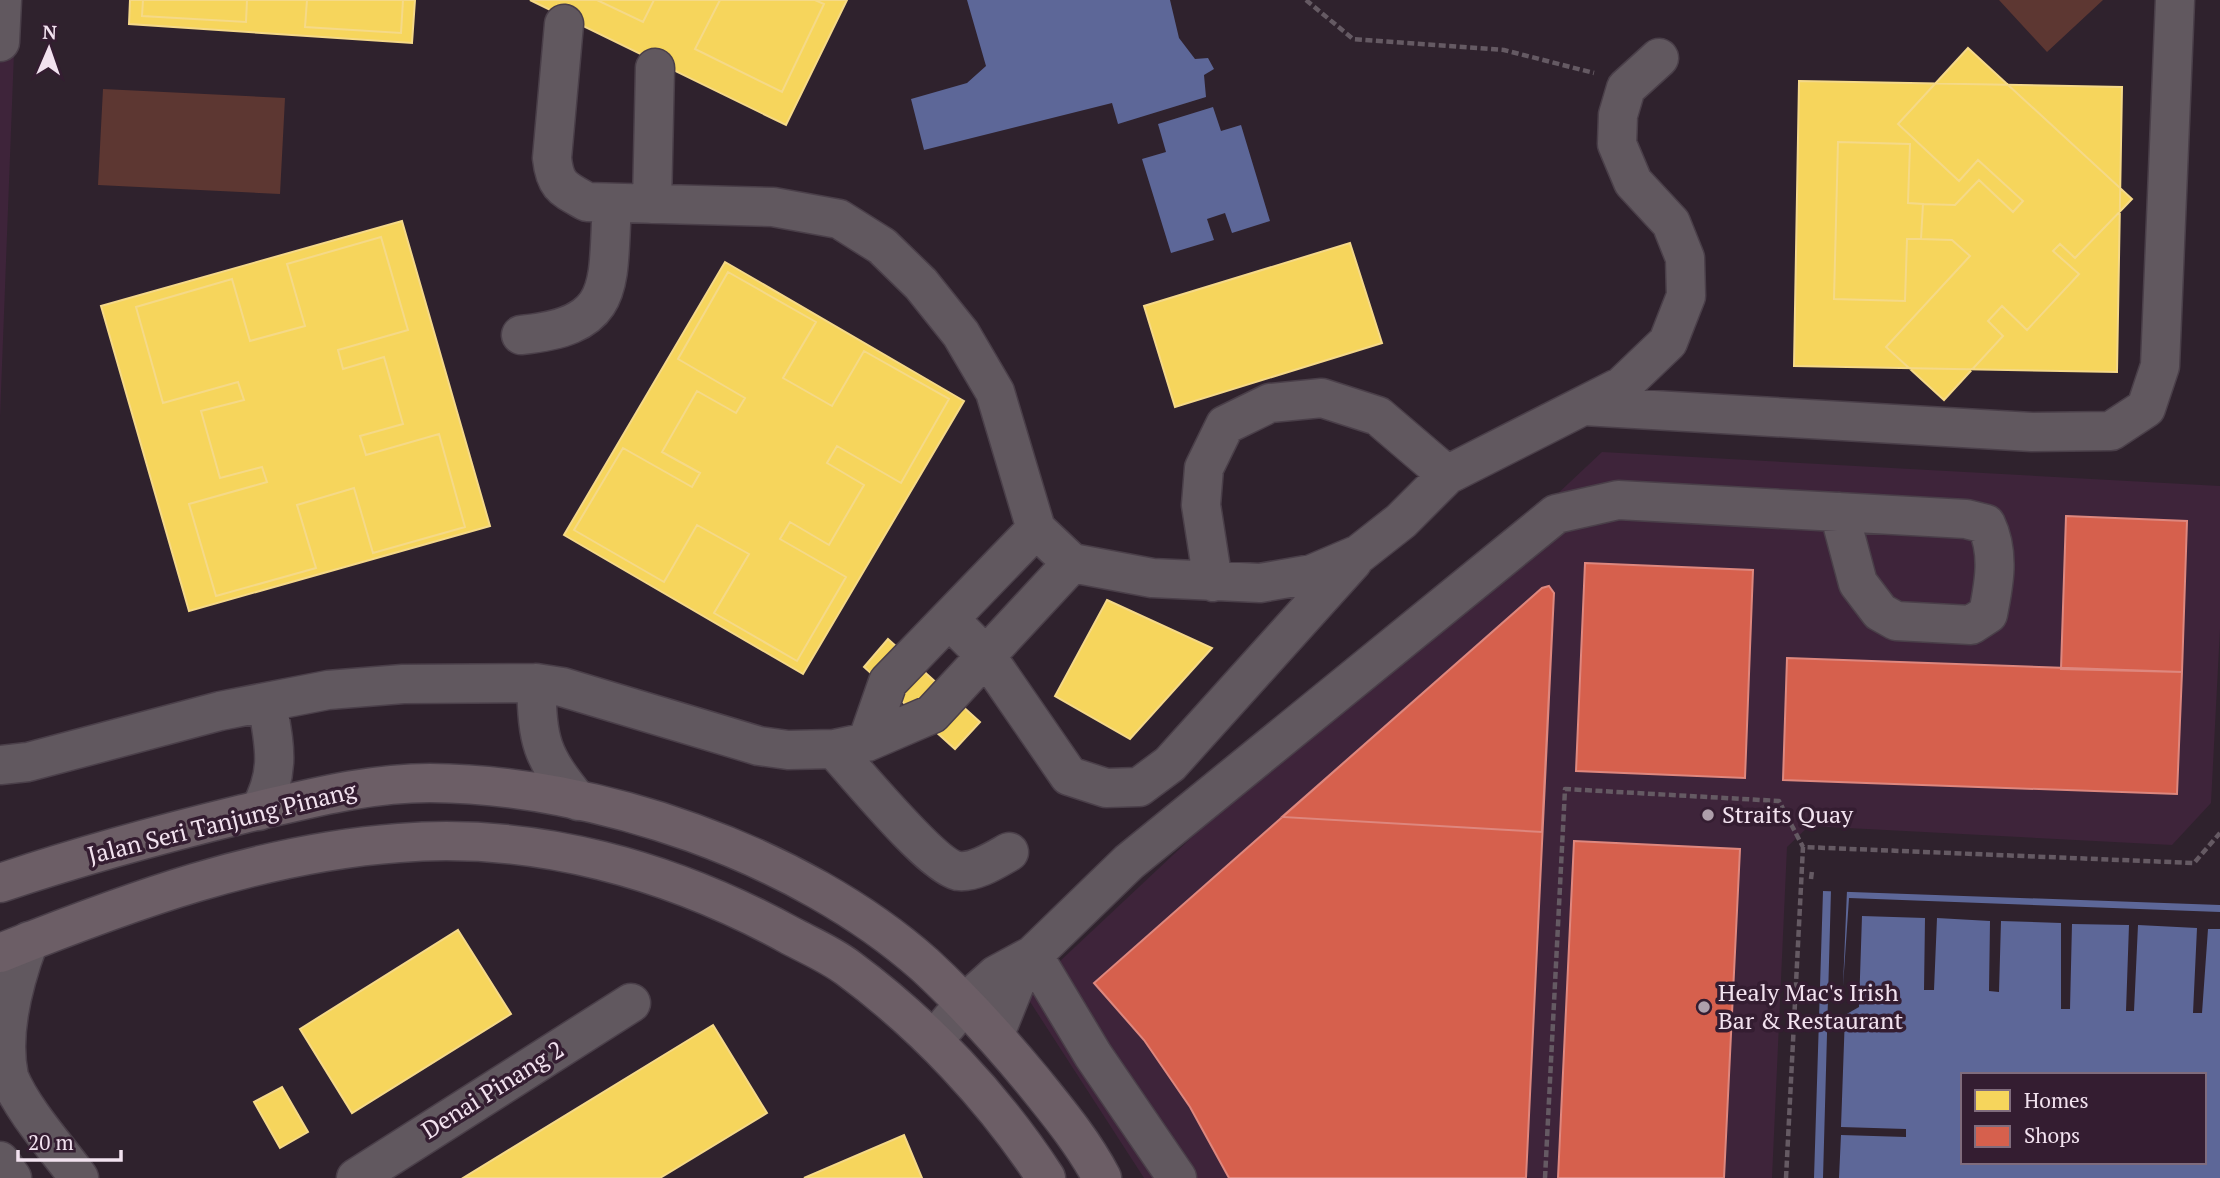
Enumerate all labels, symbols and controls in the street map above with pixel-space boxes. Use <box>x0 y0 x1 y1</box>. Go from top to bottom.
north arrow <box>14 14 84 84</box>
text: N <box>42 19 58 44</box>
street label: Jalan Seri Tanjung Pinang <box>84 773 360 871</box>
place label: Straits Quay <box>1722 798 1854 830</box>
marker: Straits Quay <box>1700 807 1716 823</box>
place label: Healy Mac's Irish Bar & Restaurant <box>1718 976 1903 1036</box>
marker: Healy Mac's Irish Bar & Restaurant <box>1696 999 1712 1015</box>
street label: Denai Pinang 2 <box>415 1033 570 1146</box>
legend <box>1961 1073 2206 1164</box>
text: Homes <box>2024 1086 2089 1114</box>
scale bar <box>18 1118 121 1162</box>
text: Shops <box>2024 1121 2080 1149</box>
text: 20 m <box>28 1128 74 1156</box>

